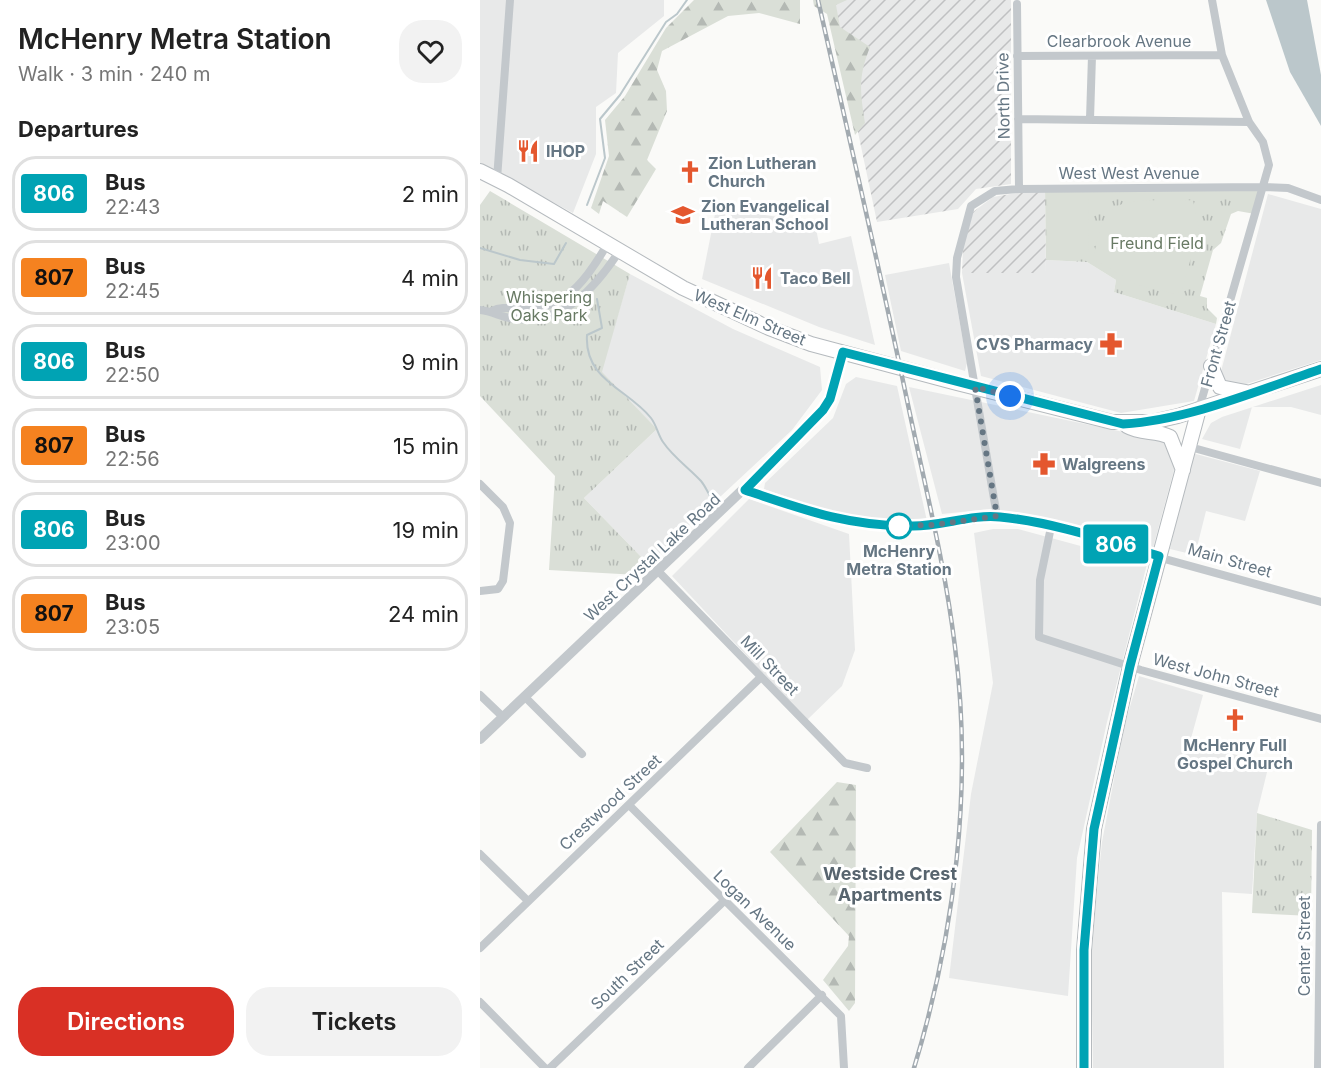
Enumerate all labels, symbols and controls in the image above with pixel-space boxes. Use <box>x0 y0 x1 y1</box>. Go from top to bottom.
button: heart <box>399 20 462 83</box>
text: McHenry Metra Station <box>18 22 332 56</box>
street label: Clearbrook Avenue <box>1047 31 1191 51</box>
street label: North Drive <box>992 52 1014 140</box>
text: Walk · 3 min · 240 m <box>18 62 211 86</box>
text: Departures <box>18 116 139 142</box>
restaurant icon: IHOP <box>515 138 541 164</box>
place label: IHOP <box>546 141 585 161</box>
place label: Zion Lutheran Church <box>708 153 816 191</box>
church icon: Zion Lutheran Church <box>677 159 703 185</box>
street label: West West Avenue <box>1058 163 1200 183</box>
text: Bus <box>105 169 146 195</box>
text: 806 <box>33 181 75 206</box>
text: 2 min <box>402 181 459 207</box>
text: 22:43 <box>105 195 160 219</box>
place label: Zion Evangelical Lutheran School <box>701 196 829 234</box>
school or university icon: Zion Evangelical Lutheran School <box>670 202 696 228</box>
park label: Freund Field <box>1110 233 1204 253</box>
text: Bus <box>105 253 146 279</box>
text: 807 <box>34 265 74 290</box>
text: 4 min <box>401 265 459 291</box>
restaurant icon: Taco Bell <box>749 265 775 291</box>
place label: Taco Bell <box>780 268 851 288</box>
text: 22:45 <box>105 279 160 303</box>
street label: West Elm Street <box>691 284 809 350</box>
park label: Whispering Oaks Park <box>506 287 592 325</box>
street label: Front Street <box>1196 299 1240 389</box>
pharmacy icon: CVS Pharmacy <box>1098 331 1124 357</box>
place label: CVS Pharmacy <box>976 334 1093 354</box>
text: Bus <box>105 337 146 363</box>
text: 806 <box>33 349 75 374</box>
text: 9 min <box>402 349 459 375</box>
text: 22:50 <box>105 363 160 387</box>
your location <box>995 381 1025 411</box>
text: Bus <box>105 421 146 447</box>
text: 807 <box>34 433 74 458</box>
text: 15 min <box>393 433 459 459</box>
text: 22:56 <box>105 447 160 471</box>
pharmacy icon: Walgreens <box>1031 451 1057 477</box>
place label: Walgreens <box>1062 454 1146 474</box>
street label: West Crystal Lake Road <box>580 489 724 625</box>
text: Bus <box>105 505 146 531</box>
marker: McHenry Metra Station <box>886 513 912 539</box>
text: 806 <box>33 517 75 542</box>
text: 19 min <box>393 517 459 543</box>
line badge: 806 <box>1082 524 1150 564</box>
text: 23:00 <box>105 531 161 555</box>
text: 806 <box>1095 532 1137 557</box>
street label: Main Street <box>1186 538 1274 582</box>
place label: McHenry Metra Station <box>846 541 952 579</box>
text: Bus <box>105 589 146 615</box>
text: 807 <box>34 601 74 626</box>
text: 24 min <box>388 601 459 627</box>
text: 23:05 <box>105 615 160 639</box>
street label: Mill Street <box>737 631 803 699</box>
street label: West John Street <box>1151 649 1281 701</box>
church icon: McHenry Full Gospel Church <box>1222 707 1248 733</box>
place label: McHenry Full Gospel Church <box>1177 735 1293 773</box>
street label: Crestwood Street <box>555 750 665 854</box>
district label: Westside Crest Apartments <box>823 863 957 905</box>
street label: Logan Avenue <box>709 865 801 955</box>
street label: Center Street <box>1294 896 1314 996</box>
street label: South Street <box>586 934 668 1014</box>
button: Directions <box>18 987 234 1056</box>
button: Tickets <box>246 987 462 1056</box>

